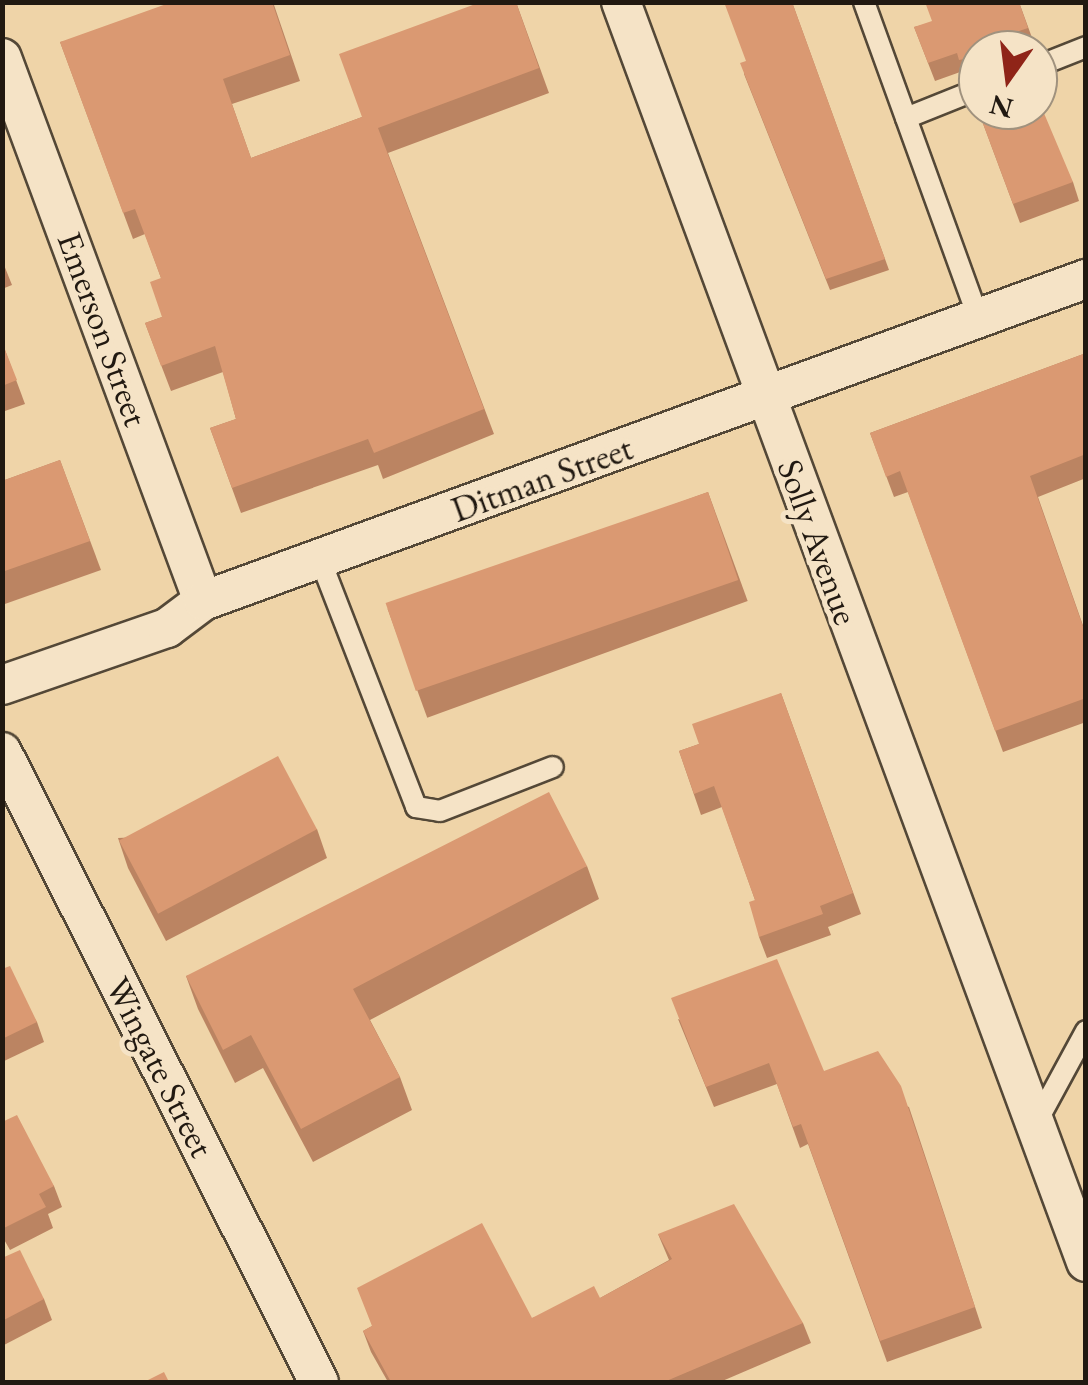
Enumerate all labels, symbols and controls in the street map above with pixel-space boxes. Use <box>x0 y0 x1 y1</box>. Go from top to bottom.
north arrow <box>958 30 1058 130</box>
text: N <box>986 87 1017 127</box>
street label: Emerson Street <box>48 226 158 432</box>
street label: Ditman Street <box>446 427 638 531</box>
street label: Solly Avenue <box>769 454 867 630</box>
street label: Wingate Street <box>97 970 223 1164</box>

